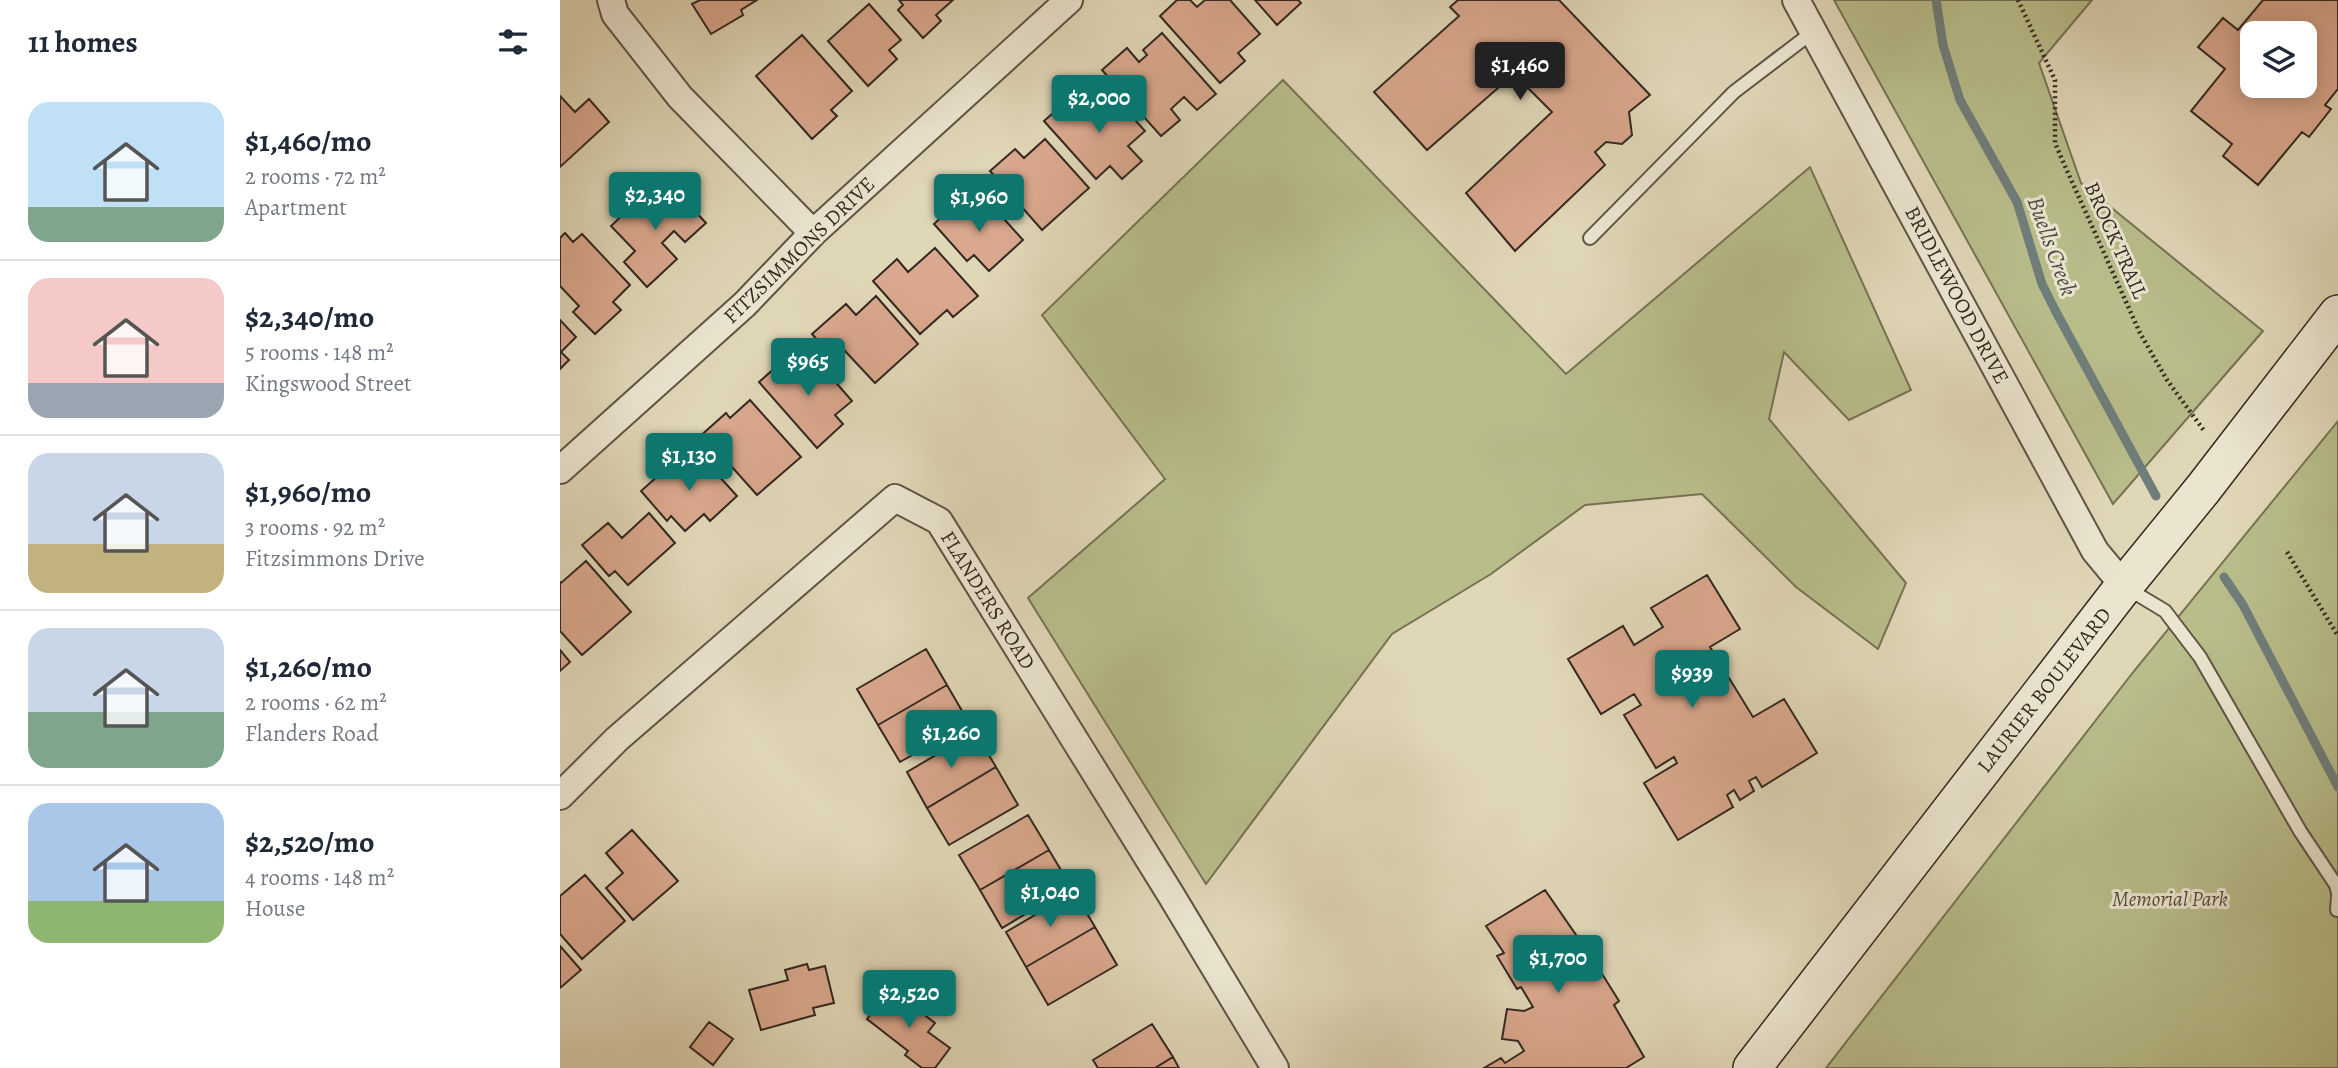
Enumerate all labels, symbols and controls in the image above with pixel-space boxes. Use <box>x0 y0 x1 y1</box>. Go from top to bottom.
map controls <box>2240 21 2317 98</box>
button: layers <box>2240 21 2317 98</box>
text: 11 homes <box>28 22 138 62</box>
icon: filters <box>494 23 532 61</box>
pin: $1,460 <box>1463 42 1577 102</box>
text: $1,460 <box>1491 49 1549 80</box>
pin: $2,000 <box>1042 76 1156 135</box>
text: $2,000 <box>1068 82 1130 113</box>
text: $1,460/mo <box>245 121 371 161</box>
icon: home <box>84 130 168 214</box>
text: 2 rooms · 72 m² <box>245 161 386 192</box>
street label: FITZSIMMONS DRIVE <box>717 170 881 330</box>
pin: $2,340 <box>598 173 712 232</box>
pin: $1,960 <box>922 174 1036 234</box>
street label: BROCK TRAIL <box>2078 177 2154 303</box>
text: $2,340 <box>625 179 685 210</box>
text: $1,960 <box>950 181 1008 212</box>
text: Apartment <box>245 192 347 223</box>
water label: Buells Creek <box>2020 192 2084 300</box>
street label: BRIDLEWOOD DRIVE <box>1898 201 2016 389</box>
text: $2,340/mo <box>245 297 374 337</box>
icon: home <box>84 306 168 390</box>
text: 5 rooms · 148 m² <box>245 337 394 368</box>
pin: $965 <box>767 338 849 398</box>
text: $965 <box>787 345 829 376</box>
text: Kingswood Street <box>245 368 412 399</box>
pin: $1,130 <box>632 434 746 493</box>
text: $1,130 <box>662 440 716 471</box>
text: $1,960/mo <box>245 472 371 512</box>
icon: home <box>84 481 168 565</box>
text: 3 rooms · 92 m² <box>245 512 385 543</box>
street label: FLANDERS ROAD <box>934 525 1042 675</box>
text: Fitzsimmons Drive <box>245 543 424 574</box>
street label: LAURIER BOULEVARD <box>1970 601 2118 779</box>
text: $1,260/mo <box>245 647 372 687</box>
pin: $939 <box>1651 650 1733 710</box>
icon: home <box>84 656 168 740</box>
text: $939 <box>1671 657 1713 688</box>
text: 2 rooms · 62 m² <box>245 687 387 718</box>
pin: $1,260 <box>894 710 1008 770</box>
text: $1,260 <box>922 717 980 748</box>
text: Flanders Road <box>245 718 379 749</box>
text: $2,520/mo <box>245 822 374 862</box>
icon: home <box>84 831 168 915</box>
text: 4 rooms · 148 m² <box>245 862 394 893</box>
pin: $1,040 <box>993 870 1107 929</box>
text: $1,040 <box>1020 876 1080 907</box>
park label: Memorial Park <box>2112 885 2228 913</box>
text: House <box>245 893 305 924</box>
pin: $1,700 <box>1501 936 1615 995</box>
text: $1,700 <box>1529 942 1587 973</box>
pin: $2,520 <box>852 970 966 1030</box>
text: $2,520 <box>879 977 939 1008</box>

